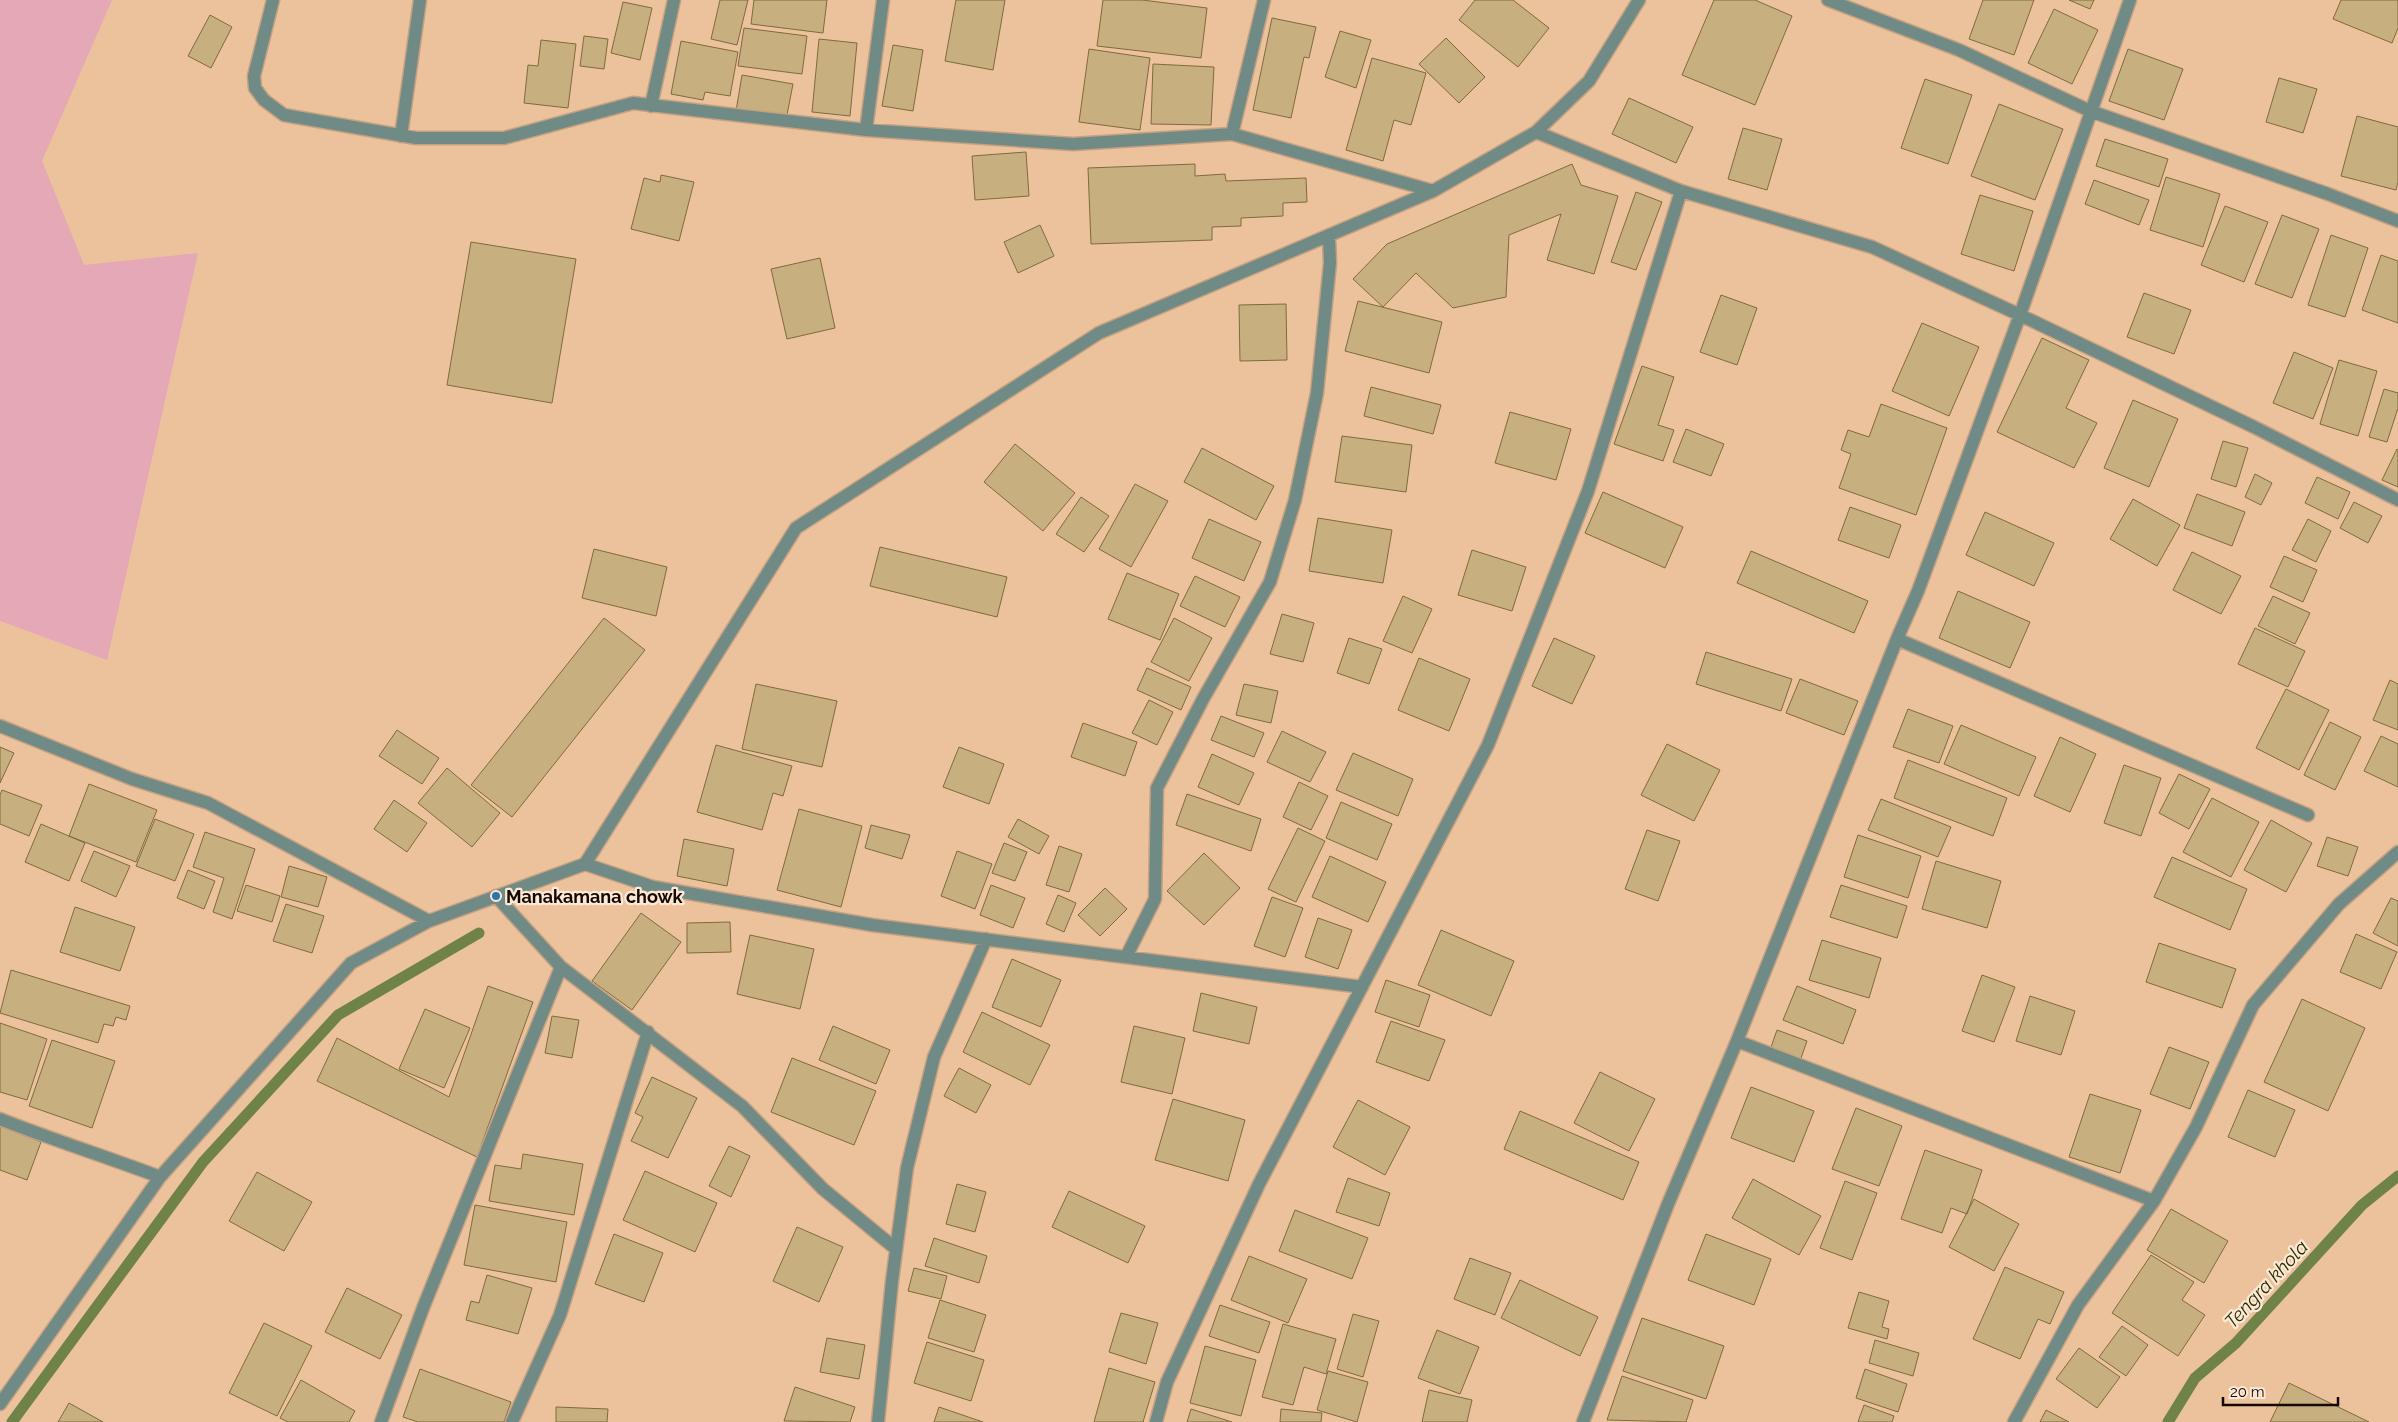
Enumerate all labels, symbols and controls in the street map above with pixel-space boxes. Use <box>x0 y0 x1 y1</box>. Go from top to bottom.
place label: Manakamana chowk <box>506 886 684 907</box>
marker: Manakamana chowk <box>490 890 502 902</box>
water label: Tengra khola <box>2220 1236 2312 1332</box>
scale bar <box>2223 1374 2338 1406</box>
text: 20 m <box>2230 1383 2265 1401</box>

